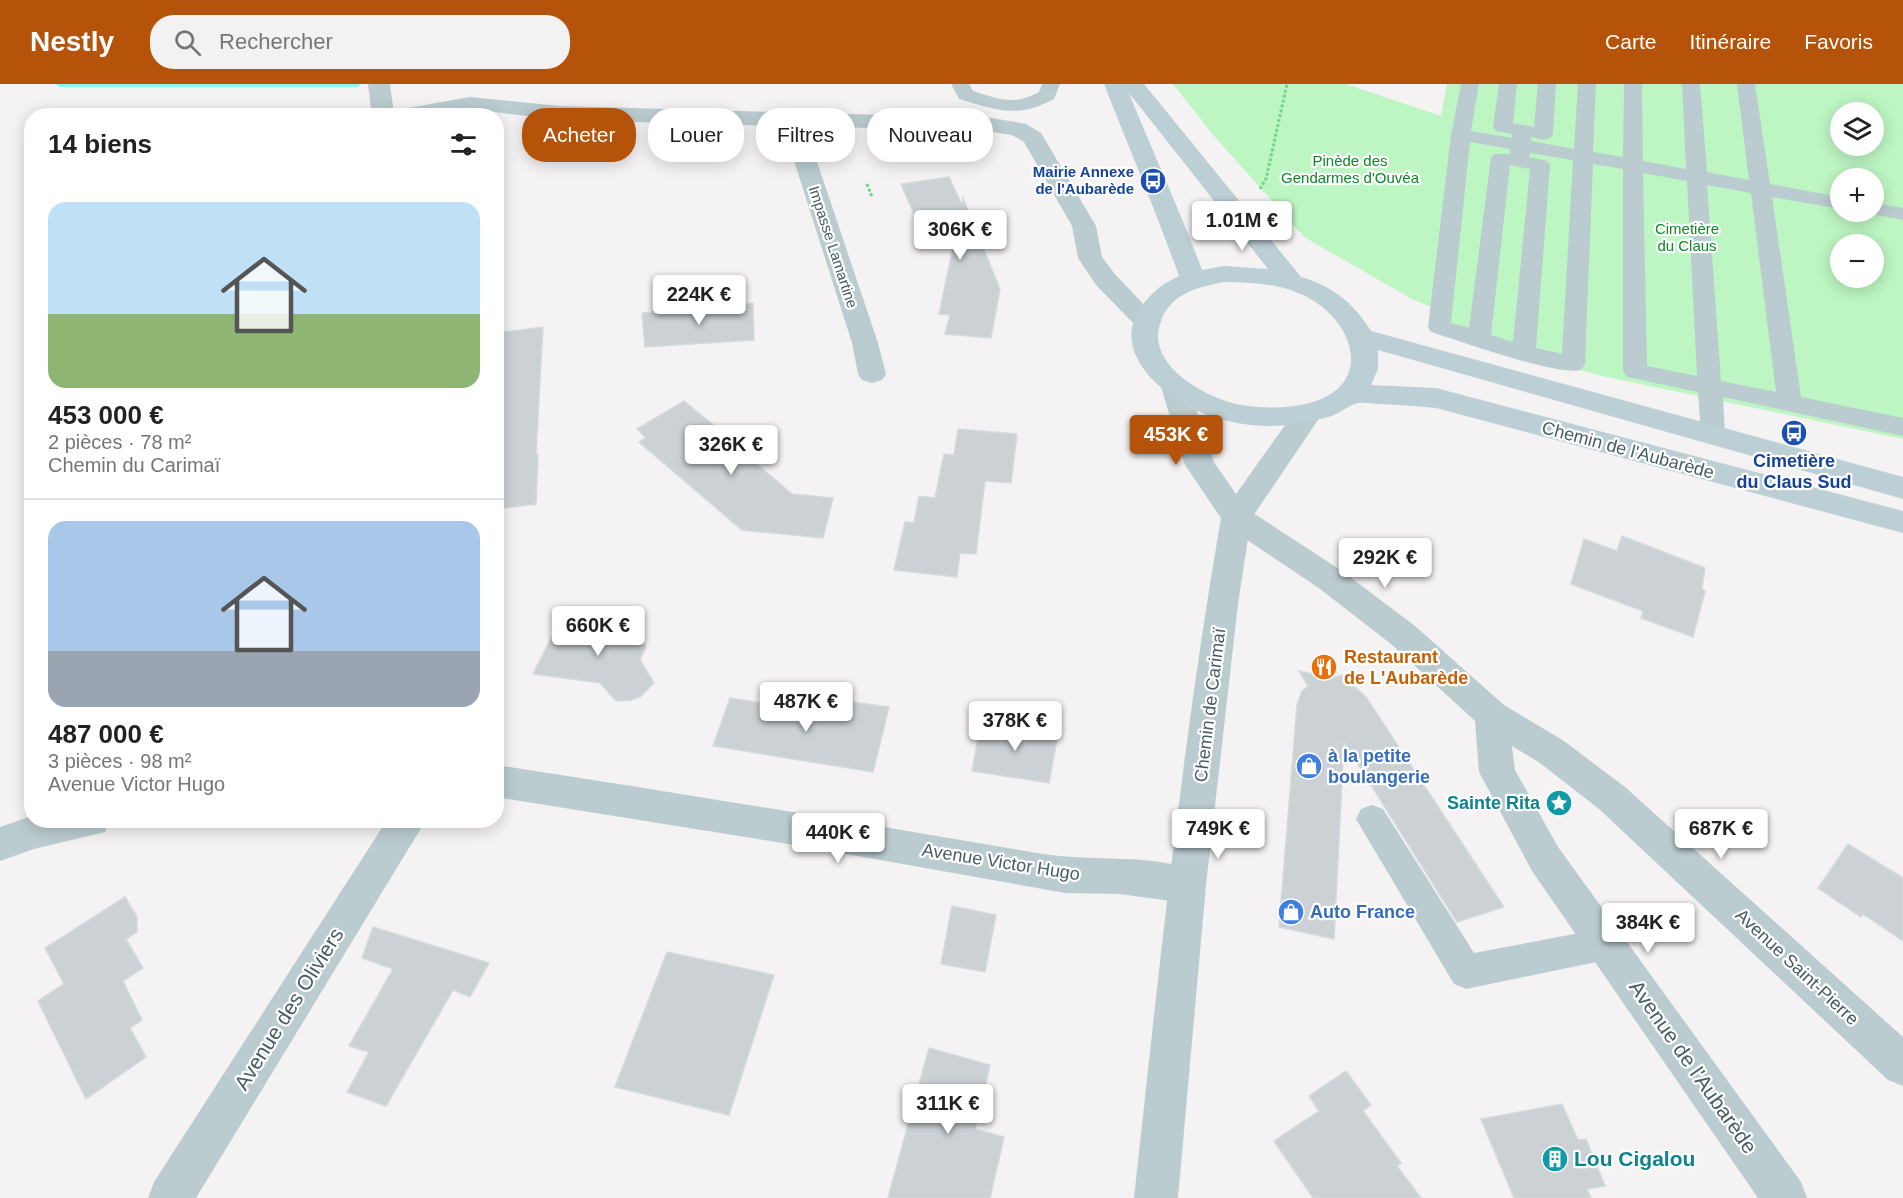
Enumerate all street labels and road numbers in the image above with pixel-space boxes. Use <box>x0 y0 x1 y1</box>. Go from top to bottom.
street label: Impasse Lamartine <box>806 184 861 310</box>
street label: Chemin de l'Aubarède <box>1540 417 1716 483</box>
street label: Chemin de Carimaï <box>1191 627 1229 783</box>
street label: Avenue Victor Hugo <box>921 840 1081 884</box>
street label: Avenue Saint-Pierre <box>1731 905 1863 1029</box>
street label: Avenue des Oliviers <box>229 924 348 1094</box>
street label: Avenue de l'Aubarède <box>1625 976 1762 1158</box>

